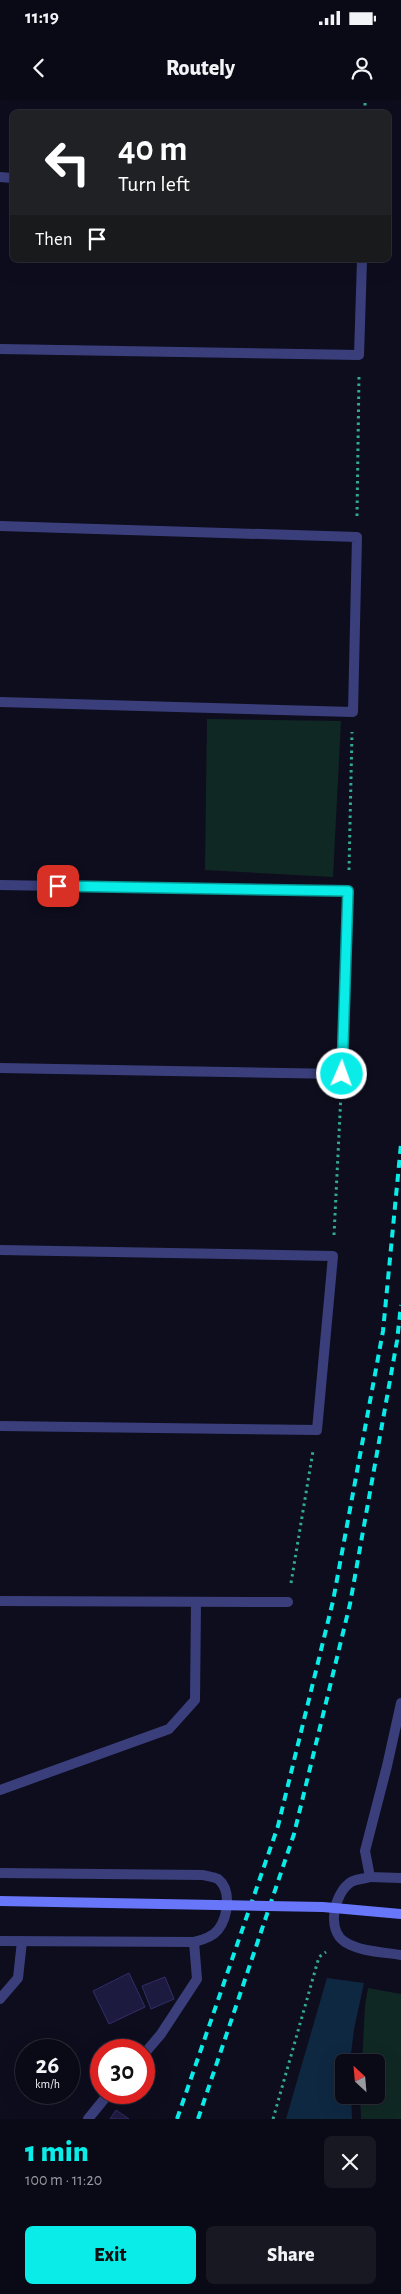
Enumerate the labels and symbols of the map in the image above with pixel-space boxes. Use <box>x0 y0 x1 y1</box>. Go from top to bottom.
pin <box>37 865 79 907</box>
position arrow <box>315 1047 367 1099</box>
speed limit sign: 30 <box>90 2039 155 2104</box>
north arrow <box>335 2054 385 2104</box>

